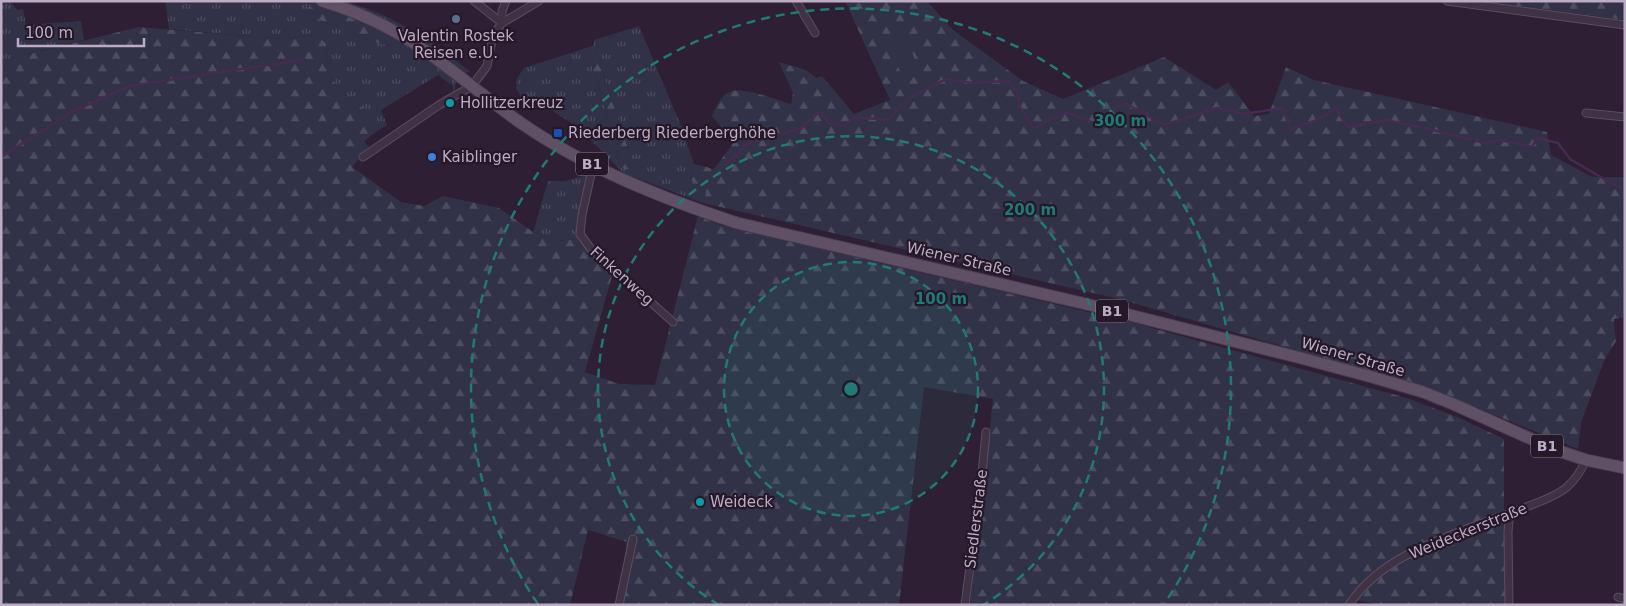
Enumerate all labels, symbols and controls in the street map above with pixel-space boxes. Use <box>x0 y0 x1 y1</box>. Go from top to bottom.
marker: Valentin Rostek Reisen e.U. <box>450 13 462 25</box>
scale bar <box>18 15 144 47</box>
text: 100 m <box>25 24 73 42</box>
place label: Valentin Rostek Reisen e.U. <box>398 27 514 62</box>
place label: Hollitzerkreuz <box>460 94 563 112</box>
marker: Hollitzerkreuz <box>444 97 456 109</box>
text: 300 m <box>1094 112 1146 130</box>
place label: Riederberg Riederberghöhe <box>568 124 776 142</box>
marker: Riederberg Riederberghöhe <box>552 127 564 139</box>
place label: Kaiblinger <box>442 148 518 166</box>
marker: Kaiblinger <box>426 151 438 163</box>
road number: B1 <box>576 152 608 175</box>
text: 200 m <box>1004 201 1056 219</box>
street label: Wiener Straße <box>905 238 1013 280</box>
street label: Finkenweg <box>587 243 657 309</box>
text: 100 m <box>915 290 967 308</box>
road number: B1 <box>1096 300 1128 322</box>
street label: Wiener Straße <box>1299 334 1407 380</box>
centre of rings <box>842 380 860 398</box>
road number: B1 <box>1531 434 1563 458</box>
street label: Siedlerstraße <box>961 468 991 570</box>
place label: Weideck <box>710 493 773 511</box>
marker: Weideck <box>694 496 706 508</box>
street label: Weideckerstraße <box>1406 499 1530 563</box>

